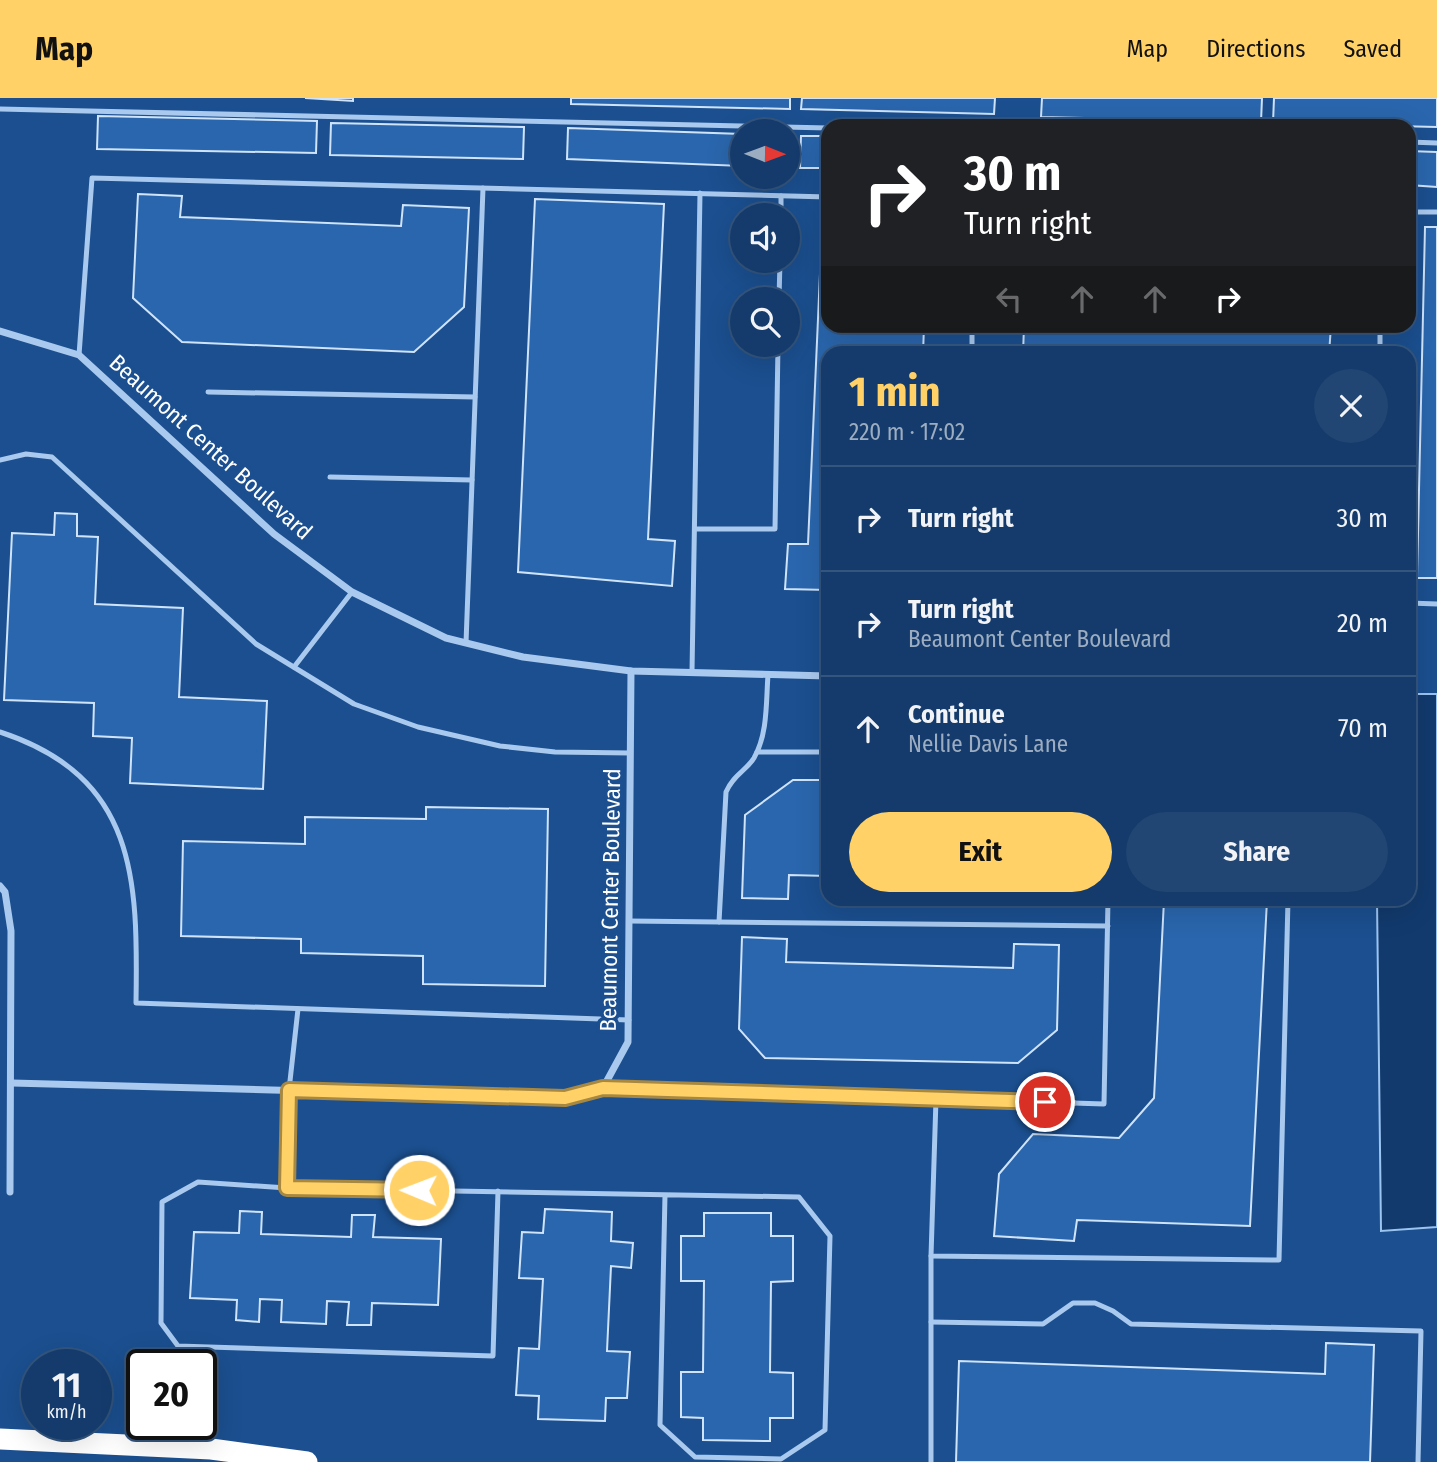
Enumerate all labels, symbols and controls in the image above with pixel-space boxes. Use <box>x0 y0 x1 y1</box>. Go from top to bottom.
text: Map <box>35 29 93 69</box>
text: Map <box>1127 35 1168 63</box>
text: Directions <box>1206 35 1305 63</box>
text: Saved <box>1343 35 1402 63</box>
north arrow <box>730 119 800 189</box>
map controls <box>730 119 800 357</box>
text: 30 m <box>964 144 1062 203</box>
icon: right <box>849 147 940 238</box>
button: sound <box>730 203 800 273</box>
text: Turn right <box>964 204 1091 242</box>
icon: left <box>990 280 1028 318</box>
icon: ahead <box>1063 280 1101 318</box>
icon: ahead <box>1136 280 1174 318</box>
icon: right <box>1209 280 1247 318</box>
button: search <box>730 287 800 357</box>
street label: Beaumont Center Boulevard <box>104 348 318 546</box>
text: 1 min <box>849 367 940 417</box>
button: close <box>1314 369 1388 443</box>
text: 220 m · 17:02 <box>849 418 965 446</box>
icon: right <box>849 500 887 538</box>
text: Turn right <box>908 503 1014 534</box>
text: 30 m <box>1337 503 1388 534</box>
text: Turn right <box>908 594 1014 625</box>
icon: right <box>849 605 887 643</box>
text: 20 m <box>1337 608 1388 639</box>
text: Beaumont Center Boulevard <box>908 625 1171 653</box>
text: Continue <box>908 699 1005 730</box>
icon: ahead <box>849 710 887 748</box>
text: 70 m <box>1338 713 1388 744</box>
text: Nellie Davis Lane <box>908 730 1068 758</box>
street label: Beaumont Center Boulevard <box>594 768 626 1032</box>
button: Exit <box>849 812 1112 892</box>
button: Share <box>1126 812 1388 892</box>
pin <box>1015 1072 1075 1132</box>
icon: arrive <box>1026 1083 1064 1121</box>
position arrow <box>382 1153 456 1227</box>
speed limit sign: 20 <box>126 1349 217 1440</box>
text: 11 <box>52 1364 81 1406</box>
text: km/h <box>46 1401 87 1423</box>

